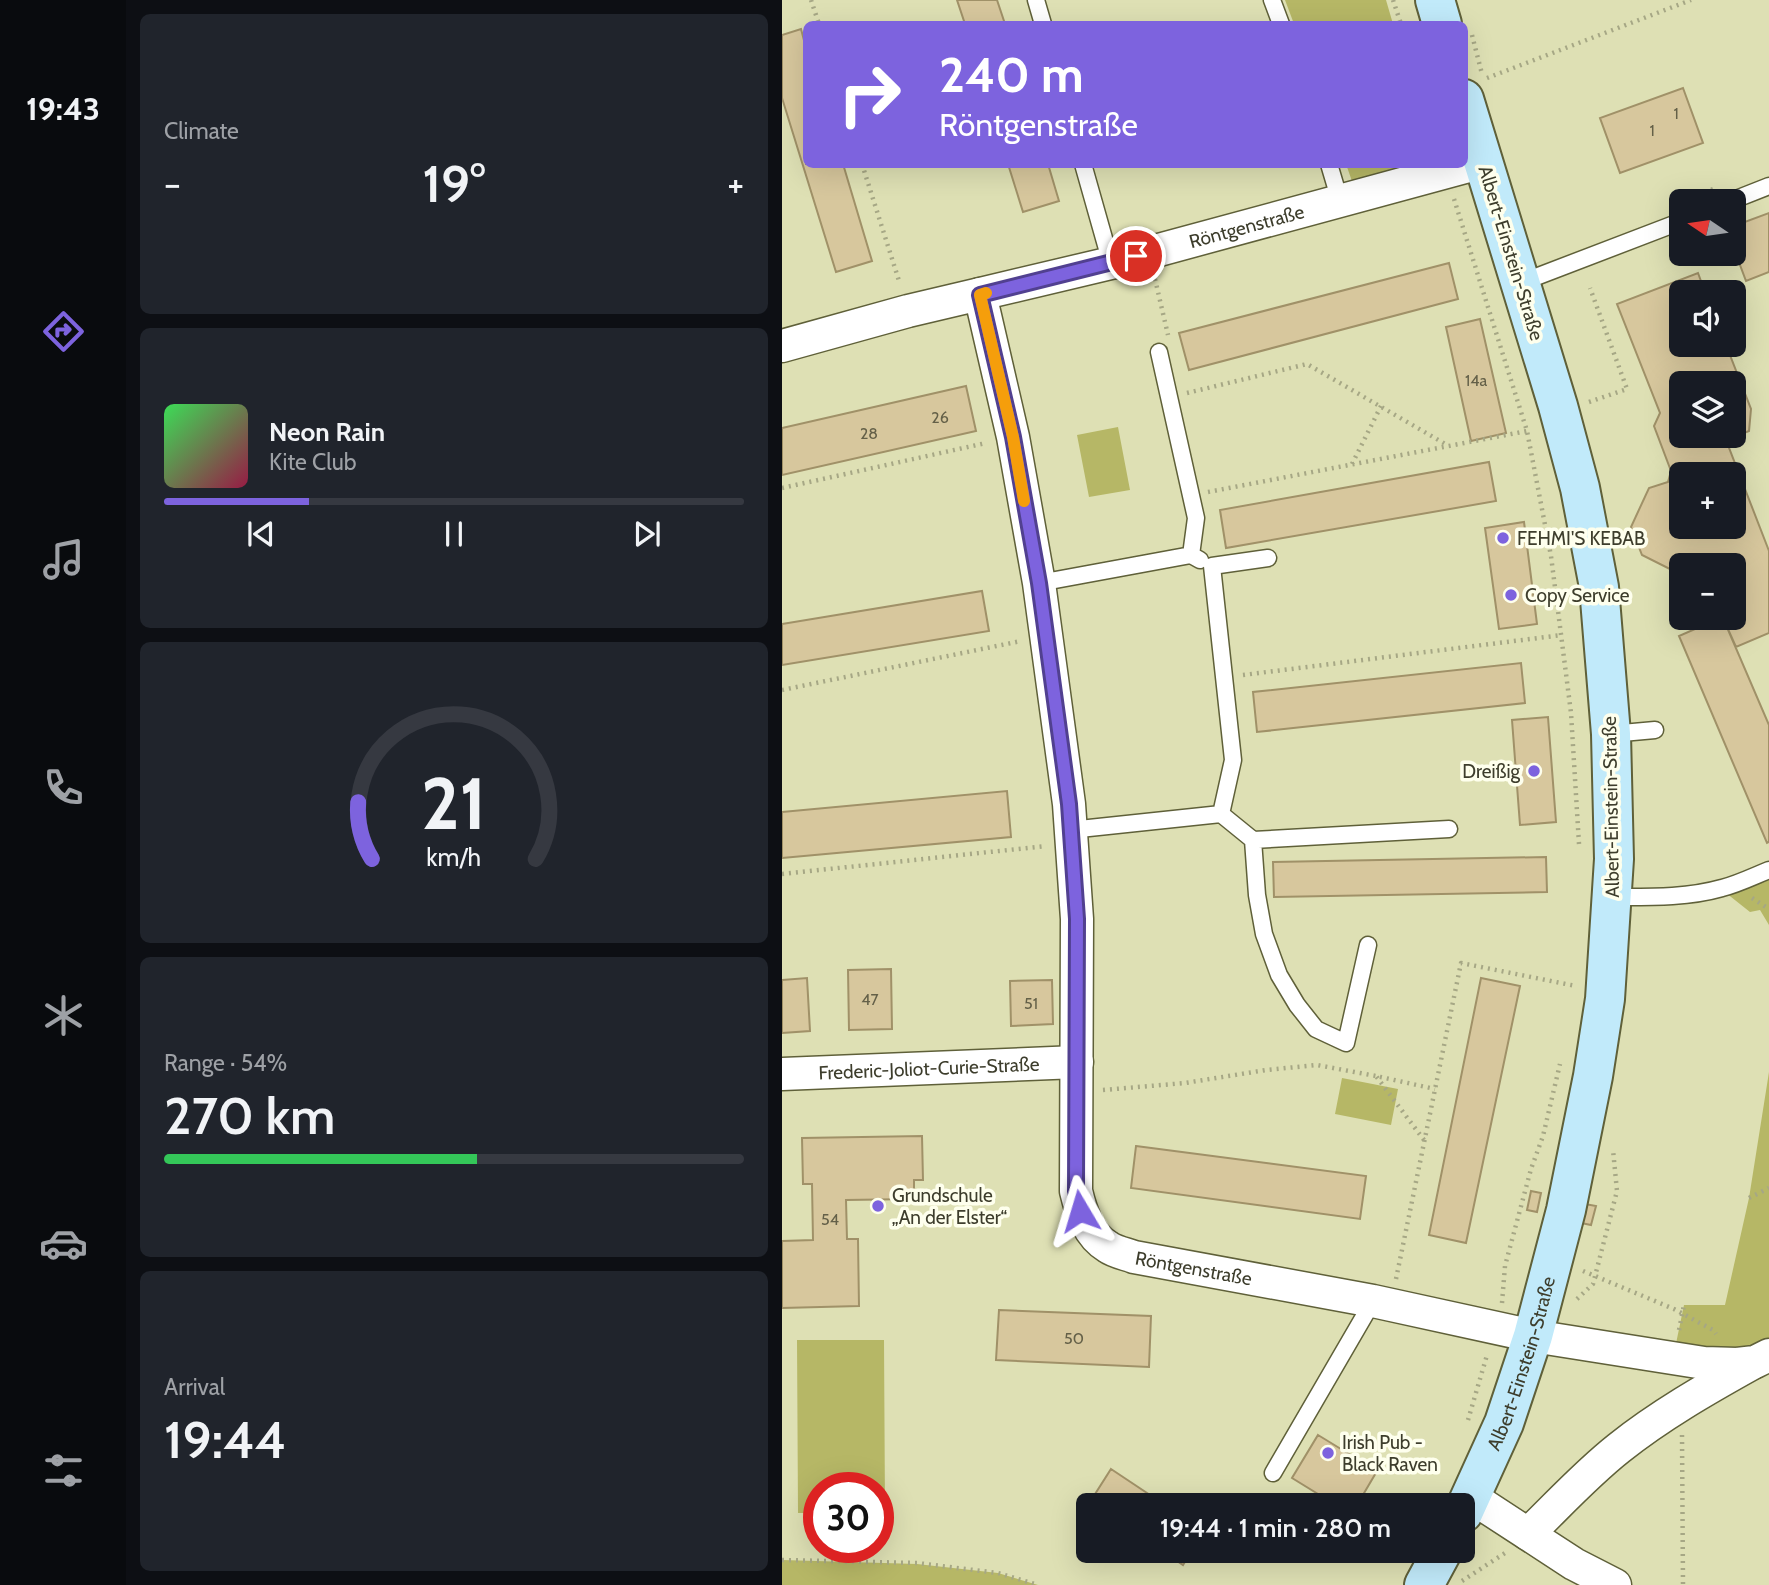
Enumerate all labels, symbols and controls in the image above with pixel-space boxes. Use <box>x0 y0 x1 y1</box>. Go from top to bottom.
text: 240 m <box>939 45 1084 104</box>
icon: right <box>824 49 915 140</box>
text: 19:43 <box>26 89 100 128</box>
house number: 1 <box>1673 104 1679 123</box>
text: Röntgenstraße <box>939 105 1138 144</box>
text: Climate <box>164 117 239 145</box>
house number: 1 <box>1649 121 1655 140</box>
text: 19° <box>423 152 485 215</box>
text: − <box>164 160 181 207</box>
text: + <box>727 160 744 207</box>
street label: Albert-Einstein-Straße <box>1473 163 1549 343</box>
north arrow <box>1669 189 1746 266</box>
map controls <box>1669 189 1746 630</box>
street label: Röntgenstraße <box>1186 200 1307 253</box>
pin <box>1106 226 1166 286</box>
icon: arrive <box>1117 237 1155 275</box>
button: sound <box>1669 280 1746 357</box>
icon: directions <box>39 307 88 356</box>
house number: 14a <box>1465 371 1487 390</box>
button: layers <box>1669 371 1746 448</box>
house number: 26 <box>931 408 949 427</box>
text: Neon Rain <box>269 416 385 448</box>
house number: 28 <box>860 424 878 443</box>
text: Kite Club <box>269 448 356 476</box>
button: + <box>1669 462 1746 539</box>
icon: previous <box>242 515 280 553</box>
icon: pause <box>435 515 473 553</box>
icon: next <box>628 515 666 553</box>
place label: FEHMI'S KEBAB <box>1517 527 1645 550</box>
marker: FEHMI'S KEBAB <box>1495 530 1511 546</box>
icon: music <box>39 535 88 584</box>
button: − <box>1669 553 1746 630</box>
place label: Copy Service <box>1525 584 1630 607</box>
marker: Copy Service <box>1503 587 1519 603</box>
street label: Albert-Einstein-Straße <box>1598 716 1624 898</box>
text: 21 <box>421 759 487 847</box>
place label: Dreißig <box>1462 760 1521 783</box>
icon: phone <box>39 763 88 812</box>
marker: Dreißig <box>1526 763 1542 779</box>
text: km/h <box>427 841 481 871</box>
house number: 47 <box>861 990 879 1009</box>
icon: climate <box>39 991 88 1040</box>
house number: 51 <box>1024 994 1038 1013</box>
text: Range · 54% <box>164 1049 287 1077</box>
street label: Frederic-Joliot-Curie-Straße <box>818 1052 1040 1084</box>
text: 270 km <box>164 1084 335 1147</box>
position arrow <box>1043 1174 1117 1248</box>
place label: Grundschule „An der Elster“ <box>892 1184 1007 1229</box>
marker: Grundschule „An der Elster“ <box>870 1198 886 1214</box>
house number: 54 <box>821 1210 839 1229</box>
icon: car <box>39 1219 88 1268</box>
street label: Röntgenstraße <box>1133 1246 1254 1290</box>
street label: Albert-Einstein-Straße <box>1482 1274 1560 1454</box>
house number: 50 <box>1064 1329 1084 1348</box>
text: Arrival <box>164 1373 225 1401</box>
text: 19:44 <box>164 1408 286 1471</box>
place label: Irish Pub - Black Raven <box>1342 1431 1438 1476</box>
marker: Irish Pub - Black Raven <box>1320 1445 1336 1461</box>
icon: filters <box>39 1446 88 1495</box>
speed limit sign: 30 <box>803 1472 894 1563</box>
text: 19:44 · 1 min · 280 m <box>1160 1512 1391 1544</box>

